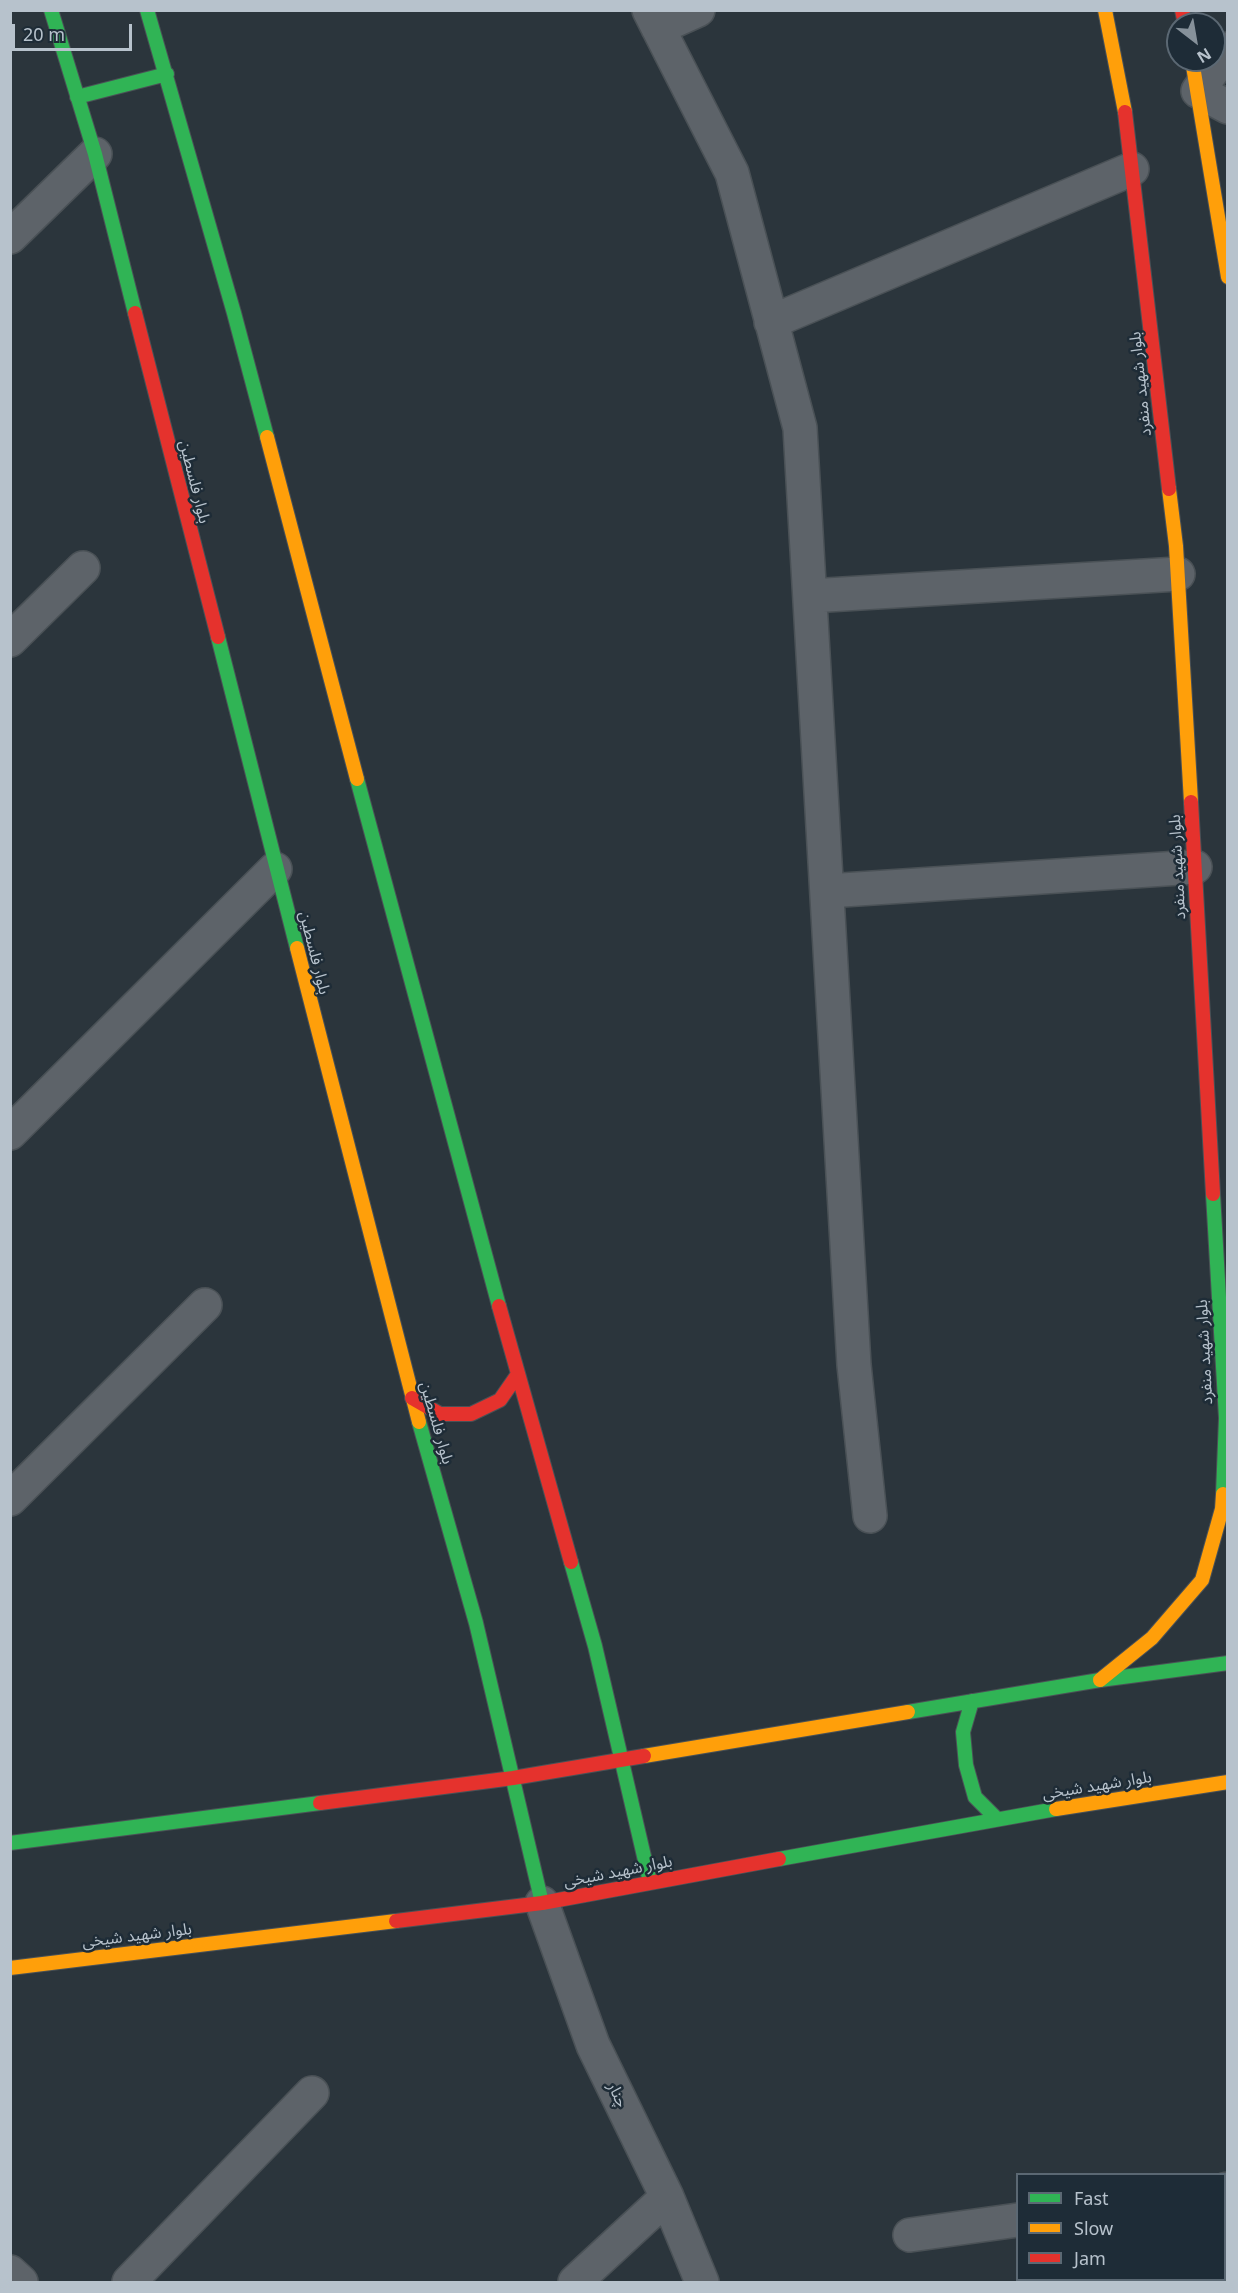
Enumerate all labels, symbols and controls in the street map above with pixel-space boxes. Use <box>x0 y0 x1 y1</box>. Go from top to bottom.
scale bar <box>15 12 135 50</box>
north arrow <box>1166 12 1226 72</box>
text: 20 m <box>23 22 65 46</box>
text: N <box>1193 43 1215 68</box>
street label: بلوار شهید منفرد <box>1126 331 1156 437</box>
street label: بلوار فلسطین <box>174 438 214 526</box>
street label: بلوار شهید منفرد <box>1166 814 1190 920</box>
street label: بلوار فلسطین <box>294 909 334 997</box>
street label: بلوار شهید منفرد <box>1193 1299 1217 1405</box>
street label: بلوار فلسطین <box>415 1379 457 1467</box>
street label: بلوار شهید شیخی <box>1041 1768 1153 1804</box>
street label: بلوار شهید شیخی <box>562 1852 674 1892</box>
street label: بلوار شهید شیخی <box>81 1920 193 1952</box>
street label: چنار <box>603 2079 631 2111</box>
legend <box>1016 2173 1226 2281</box>
text: Fast <box>1074 2186 1109 2210</box>
text: Slow <box>1074 2216 1113 2240</box>
text: Jam <box>1074 2246 1106 2270</box>

